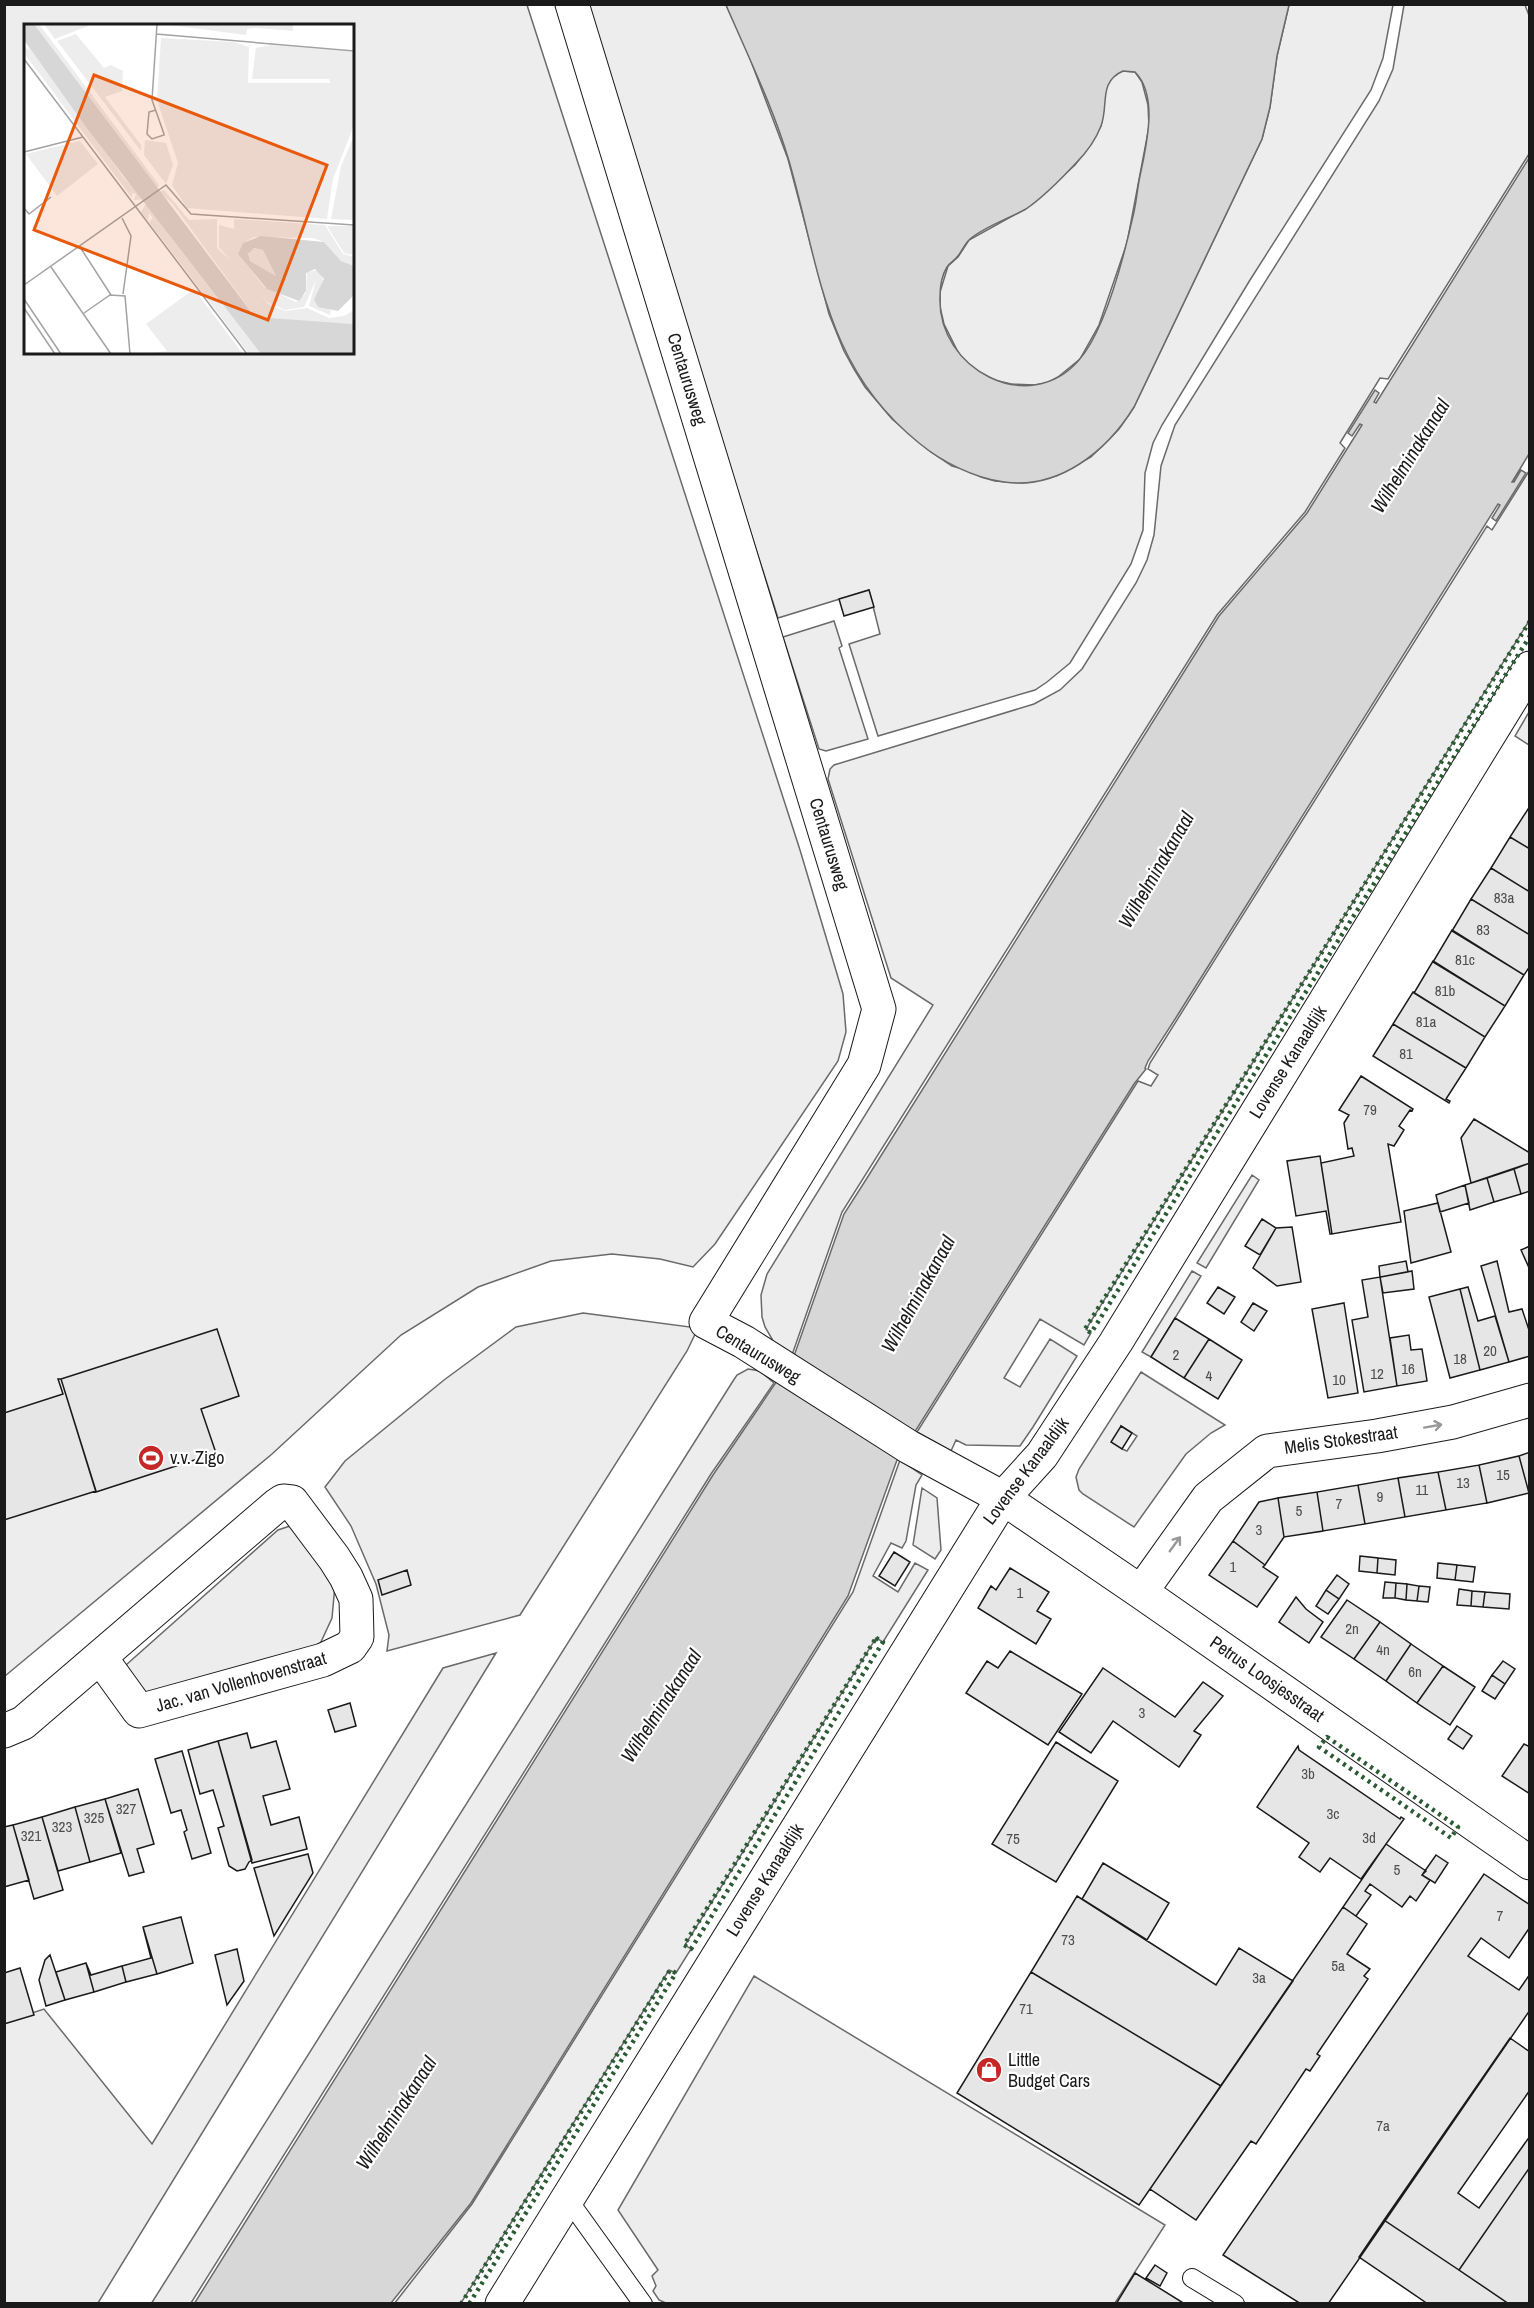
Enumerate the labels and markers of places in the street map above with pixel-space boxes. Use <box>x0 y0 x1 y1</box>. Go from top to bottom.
sports icon: v.v. Zigo <box>136 1443 166 1473</box>
place label: v.v. Zigo <box>170 1445 224 1470</box>
place label: Little Budget Cars <box>1008 2047 1090 2093</box>
shop icon: Little Budget Cars <box>974 2055 1004 2085</box>

